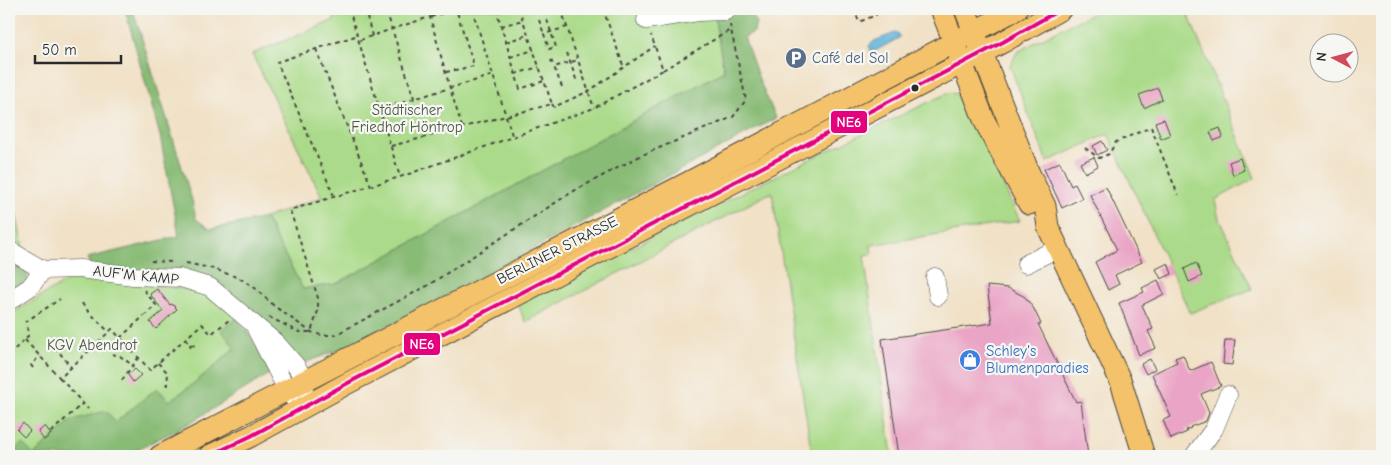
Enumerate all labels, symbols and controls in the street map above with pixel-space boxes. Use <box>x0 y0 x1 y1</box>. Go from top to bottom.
scale bar <box>35 32 121 64</box>
north arrow <box>1308 32 1358 82</box>
text: 50 m <box>42 41 77 59</box>
parking icon: Café del Sol <box>784 46 808 70</box>
place label: Café del Sol <box>812 49 888 67</box>
text: N <box>1313 51 1330 62</box>
unlabelled marker <box>910 83 920 93</box>
park label: Städtischer Friedhof Höntrop <box>351 101 463 136</box>
line badge: NE6 <box>830 110 868 134</box>
text: NE6 <box>837 114 861 131</box>
street label: BERLINER STRASSE <box>494 212 620 288</box>
street label: AUF'M KAMP <box>92 262 180 289</box>
line badge: NE6 <box>403 332 441 356</box>
park label: KGV Abendrot <box>47 336 138 354</box>
text: NE6 <box>410 336 434 353</box>
place label: Schley's Blumenparadies <box>986 342 1089 377</box>
shop icon: Schley's Blumenparadies <box>958 348 982 372</box>

